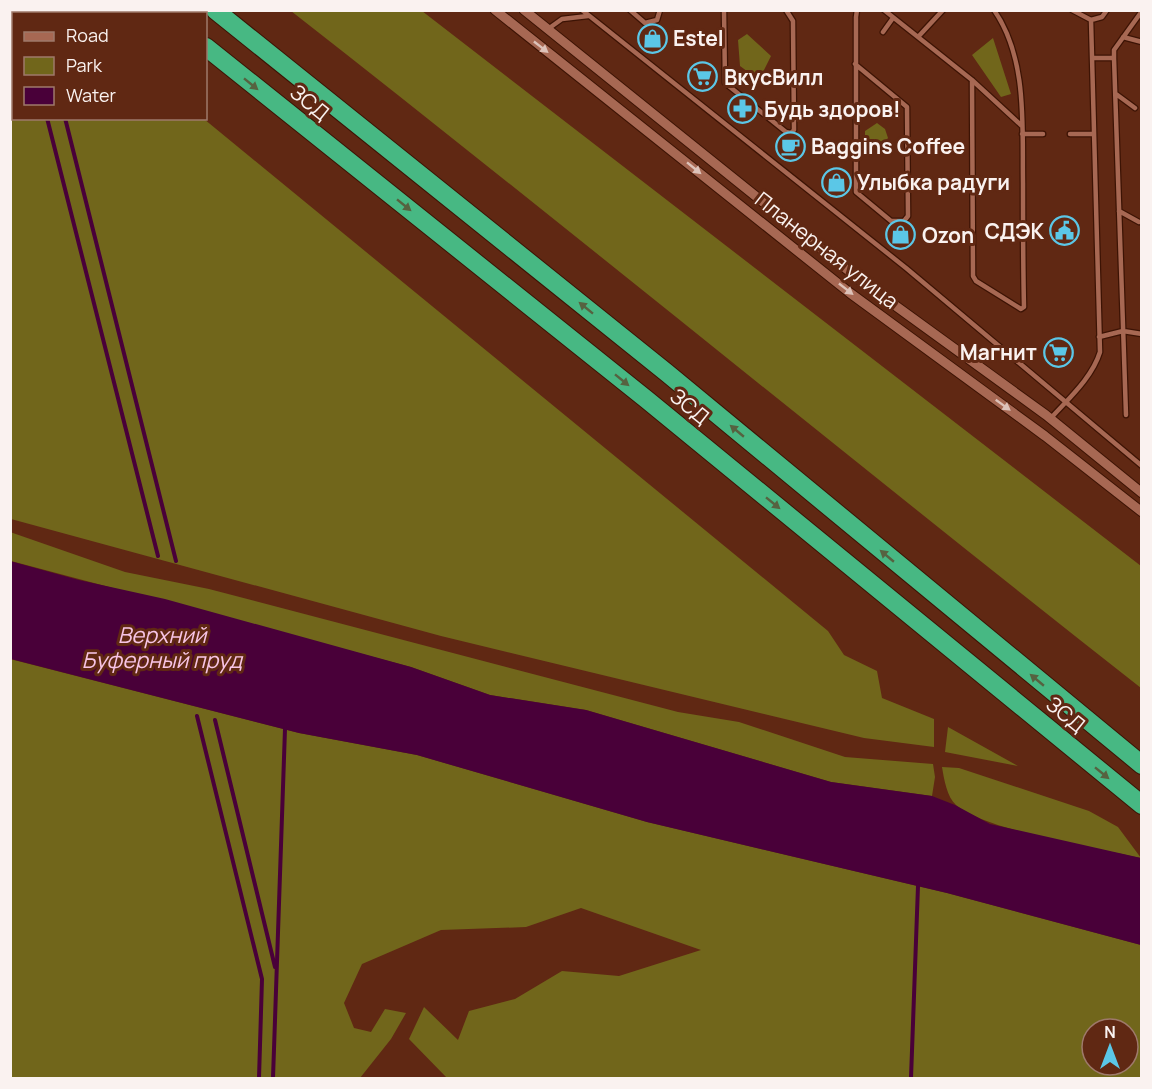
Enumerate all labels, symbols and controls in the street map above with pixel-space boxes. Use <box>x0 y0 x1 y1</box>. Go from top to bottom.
legend <box>12 12 207 120</box>
shop icon: Estel <box>636 22 668 54</box>
text: Road <box>66 23 109 47</box>
place label: Estel <box>673 24 724 52</box>
one-way arrow <box>533 40 549 53</box>
text: Park <box>66 53 103 77</box>
supermarket icon: ВкусВилл <box>687 61 719 93</box>
place label: ВкусВилл <box>724 63 823 91</box>
one-way arrow <box>244 77 259 89</box>
street label: ЗСД <box>285 78 335 126</box>
text: Water <box>66 83 116 107</box>
pharmacy icon: Будь здоров! <box>727 93 759 125</box>
place label: Будь здоров! <box>764 95 901 123</box>
cafe icon: Baggins Coffee <box>774 130 806 162</box>
place label: Baggins Coffee <box>811 132 965 160</box>
one-way arrow <box>686 161 702 174</box>
shop icon: Улыбка радуги <box>820 166 852 198</box>
place label: Улыбка радуги <box>857 168 1010 196</box>
street label: Планерная улица <box>750 185 904 315</box>
one-way arrow <box>396 199 411 211</box>
public building icon: СДЭК <box>1049 215 1081 247</box>
place label: СДЭК <box>984 217 1044 245</box>
shop icon: Ozon <box>885 219 917 251</box>
place label: Ozon <box>922 221 974 249</box>
one-way arrow <box>839 283 854 295</box>
one-way arrow <box>578 302 593 314</box>
supermarket icon: Магнит <box>1042 336 1074 368</box>
place label: Магнит <box>960 338 1037 366</box>
one-way arrow <box>614 373 630 386</box>
street label: ЗСД <box>665 382 715 430</box>
one-way arrow <box>995 399 1011 411</box>
one-way arrow <box>730 425 745 438</box>
one-way arrow <box>765 496 780 509</box>
one-way arrow <box>879 549 895 562</box>
water label: Верхний Буферный пруд <box>82 620 244 675</box>
one-way arrow <box>1030 674 1045 687</box>
street label: ЗСД <box>1041 690 1091 738</box>
one-way arrow <box>1094 766 1109 779</box>
north arrow <box>1080 1017 1140 1077</box>
text: N <box>1104 1021 1116 1043</box>

